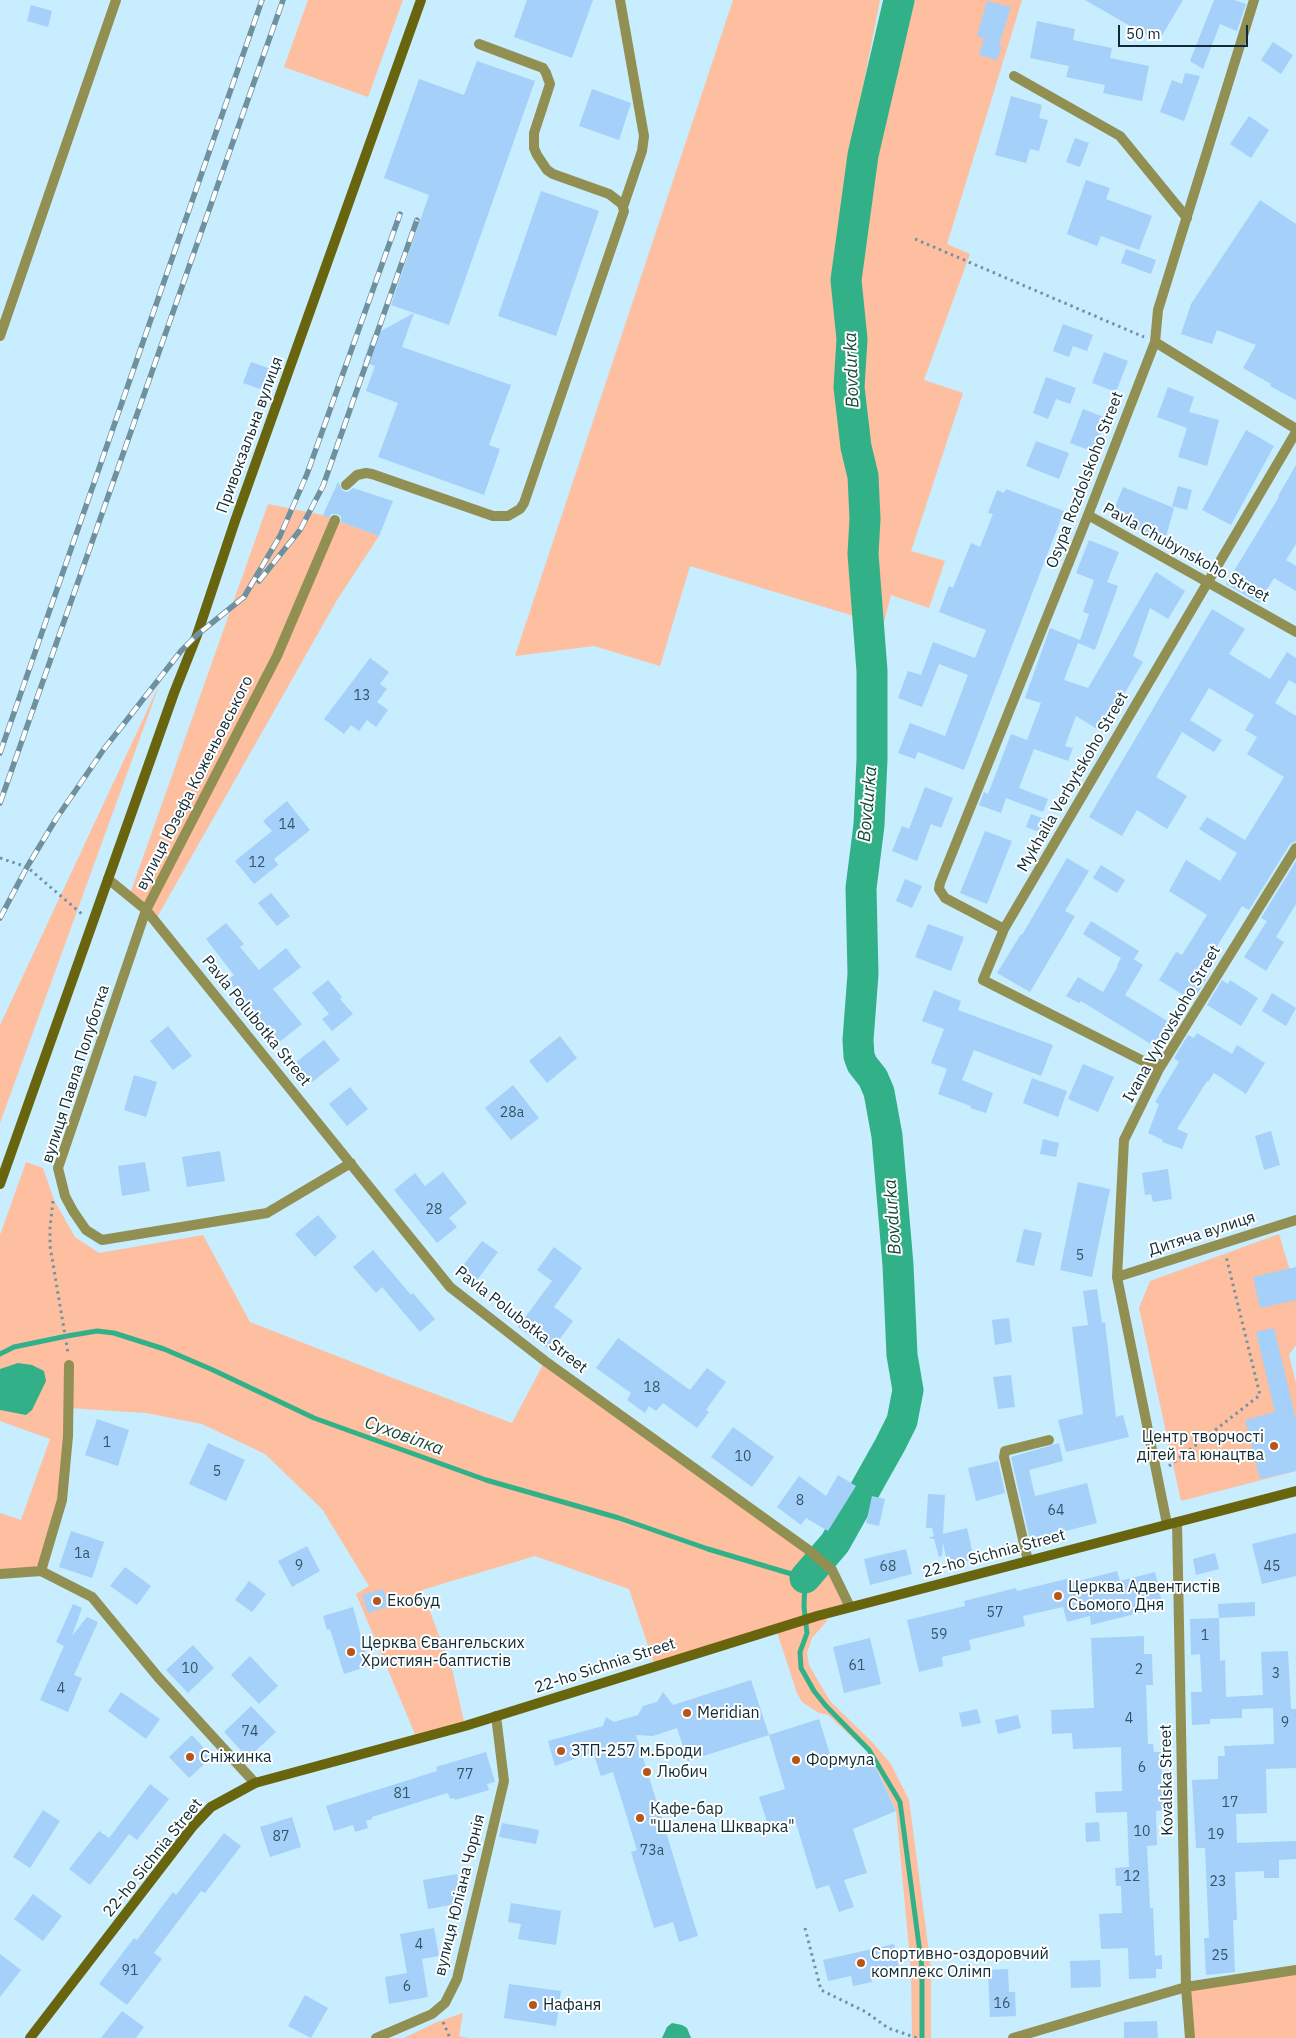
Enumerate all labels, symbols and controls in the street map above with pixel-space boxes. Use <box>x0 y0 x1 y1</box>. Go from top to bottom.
scale bar <box>1121 15 1251 47</box>
text: 50 m <box>1126 24 1161 43</box>
water label: Bovdurka <box>840 332 864 408</box>
street label: Привокзальна вулиця <box>213 354 287 516</box>
street label: Osypa Rozdolskoho Street <box>1042 389 1128 571</box>
street label: Pavla Chubynskoho Street <box>1099 499 1273 607</box>
street label: вулиця Юзефа Коженьовського <box>132 673 258 893</box>
house number: 13 <box>354 688 370 704</box>
street label: Mykhaila Verbytskoho Street <box>1013 688 1133 876</box>
water label: Bovdurka <box>854 765 882 843</box>
house number: 14 <box>279 817 295 833</box>
house number: 12 <box>249 855 265 871</box>
street label: Ivana Vyhovskoho Street <box>1119 942 1225 1106</box>
street label: Pavla Polubotka Street <box>197 952 315 1090</box>
street label: вулиця Павла Полуботка <box>38 982 114 1166</box>
house number: 28а <box>500 1105 524 1121</box>
water label: Bovdurka <box>880 1178 906 1256</box>
house number: 28 <box>426 1202 442 1218</box>
street label: Дитяча вулиця <box>1146 1208 1258 1260</box>
house number: 5 <box>1076 1248 1084 1264</box>
street label: Pavla Polubotka Street <box>451 1262 591 1378</box>
house number: 18 <box>644 1380 660 1396</box>
water label: Суховілка <box>362 1412 446 1460</box>
place label: Центр творчості дітей та юнацтва <box>1137 1427 1264 1465</box>
house number: 1 <box>103 1435 111 1451</box>
marker: Центр творчості дітей та юнацтва <box>1268 1440 1280 1452</box>
house number: 10 <box>735 1449 751 1465</box>
house number: 5 <box>213 1464 221 1480</box>
house number: 8 <box>796 1493 804 1509</box>
house number: 64 <box>1048 1503 1064 1519</box>
street label: 22-ho Sichnia Street <box>920 1526 1068 1582</box>
house number: 1а <box>74 1546 90 1562</box>
house number: 9 <box>295 1558 303 1574</box>
house number: 68 <box>880 1559 896 1575</box>
house number: 45 <box>1264 1559 1280 1575</box>
place label: Церква Адвентистів Сьомого Дня <box>1068 1577 1220 1615</box>
marker: Церква Адвентистів Сьомого Дня <box>1052 1590 1064 1602</box>
place label: Екобуд <box>387 1591 440 1611</box>
marker: Екобуд <box>371 1595 383 1607</box>
house number: 57 <box>987 1605 1003 1621</box>
house number: 59 <box>931 1627 947 1643</box>
house number: 1 <box>1201 1628 1209 1644</box>
place label: Церква Євангельских Християн-баптистів <box>361 1633 525 1671</box>
street label: 22-ho Sichnia Street <box>532 1634 678 1698</box>
marker: Церква Євангельских Християн-баптистів <box>345 1646 357 1658</box>
house number: 61 <box>849 1658 865 1674</box>
house number: 10 <box>182 1661 198 1677</box>
house number: 2 <box>1135 1662 1143 1678</box>
house number: 3 <box>1272 1666 1280 1682</box>
house number: 4 <box>57 1681 65 1697</box>
place label: Meridian <box>697 1703 760 1723</box>
marker: Meridian <box>681 1707 693 1719</box>
house number: 4 <box>1125 1711 1133 1727</box>
house number: 9 <box>1281 1715 1289 1731</box>
house number: 74 <box>242 1724 258 1740</box>
street label: Kovalska Street <box>1156 1724 1178 1836</box>
place label: ЗТП-257 м.Броди <box>571 1741 702 1761</box>
marker: ЗТП-257 м.Броди <box>555 1745 567 1757</box>
place label: Сніжинка <box>200 1747 272 1767</box>
place label: Формула <box>806 1750 874 1770</box>
marker: Сніжинка <box>184 1751 196 1763</box>
marker: Формула <box>790 1754 802 1766</box>
house number: 6 <box>1138 1760 1146 1776</box>
place label: Любич <box>657 1762 708 1782</box>
marker: Любич <box>641 1766 653 1778</box>
house number: 77 <box>457 1767 473 1783</box>
house number: 81 <box>394 1786 410 1802</box>
street label: 22-ho Sichnia Street <box>99 1795 207 1921</box>
house number: 17 <box>1222 1795 1238 1811</box>
place label: Кафе-бар "Шалена Шкварка" <box>650 1799 795 1837</box>
street label: вулиця Юліана Чорнія <box>431 1812 489 1978</box>
marker: Кафе-бар "Шалена Шкварка" <box>634 1812 646 1824</box>
house number: 10 <box>1134 1824 1150 1840</box>
house number: 19 <box>1208 1827 1224 1843</box>
house number: 87 <box>273 1829 289 1845</box>
house number: 73а <box>640 1843 664 1859</box>
house number: 12 <box>1124 1869 1140 1885</box>
house number: 23 <box>1210 1874 1226 1890</box>
house number: 4 <box>415 1937 423 1953</box>
place label: Спортивно-оздоровчий комплекс Олімп <box>871 1944 1049 1982</box>
house number: 25 <box>1212 1948 1228 1964</box>
marker: Спортивно-оздоровчий комплекс Олімп <box>855 1957 867 1969</box>
house number: 91 <box>122 1963 138 1979</box>
house number: 6 <box>403 1979 411 1995</box>
place label: Нафаня <box>543 1995 601 2015</box>
house number: 16 <box>994 1996 1010 2012</box>
marker: Нафаня <box>527 1999 539 2011</box>

